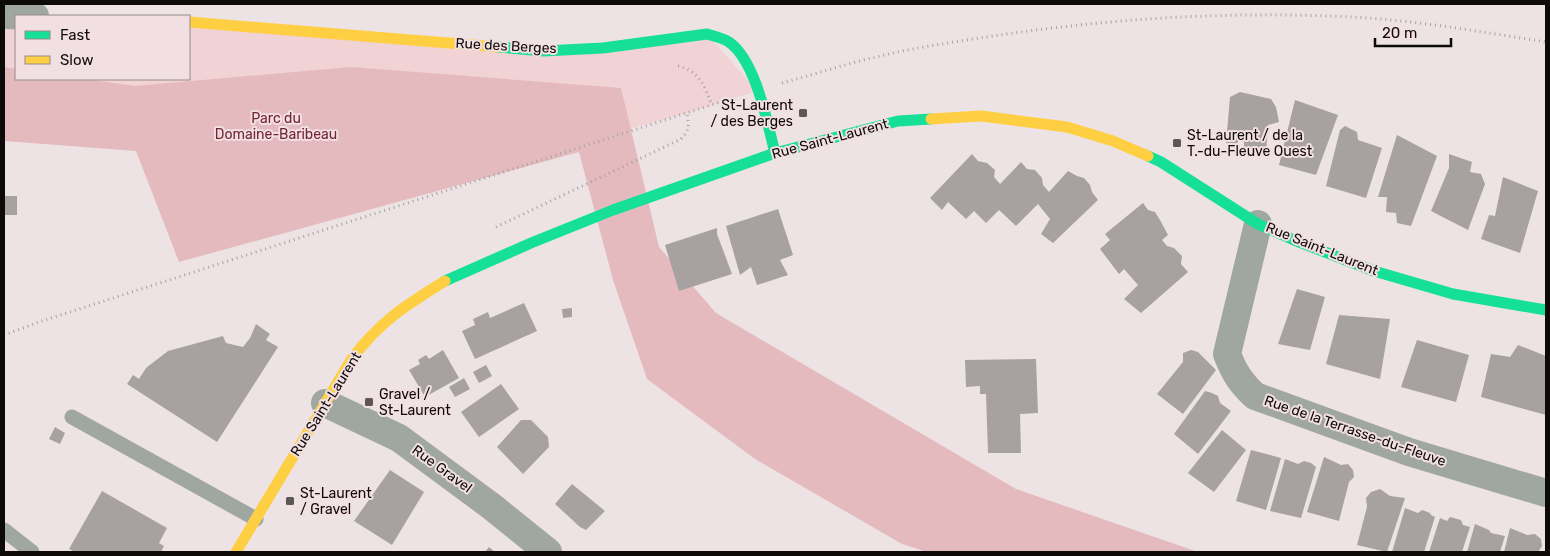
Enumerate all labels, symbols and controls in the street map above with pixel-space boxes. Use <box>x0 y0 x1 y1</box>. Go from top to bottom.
legend <box>15 15 190 80</box>
scale bar <box>1375 15 1451 47</box>
text: 20 m <box>1382 24 1417 42</box>
text: Fast <box>60 26 90 44</box>
street label: Rue des Berges <box>455 35 557 57</box>
text: Slow <box>60 51 93 69</box>
place label: St-Laurent / des Berges <box>710 97 794 130</box>
marker: St-Laurent / des Berges <box>797 107 809 119</box>
park label: Parc du Domaine-Baribeau <box>215 110 337 143</box>
street label: Rue Saint-Laurent <box>770 115 891 163</box>
place label: St-Laurent / de la T.-du-Fleuve Ouest <box>1187 127 1313 160</box>
marker: St-Laurent / de la T.-du-Fleuve Ouest <box>1171 137 1183 149</box>
street label: Rue Saint-Laurent <box>1263 219 1381 280</box>
street label: Rue Saint-Laurent <box>287 348 365 459</box>
place label: Gravel / St-Laurent <box>379 386 451 419</box>
street label: Rue de la Terrasse-du-Fleuve <box>1262 392 1448 470</box>
marker: Gravel / St-Laurent <box>363 396 375 408</box>
street label: Rue Gravel <box>409 442 475 496</box>
place label: St-Laurent / Gravel <box>300 485 372 518</box>
marker: St-Laurent / Gravel <box>284 495 296 507</box>

